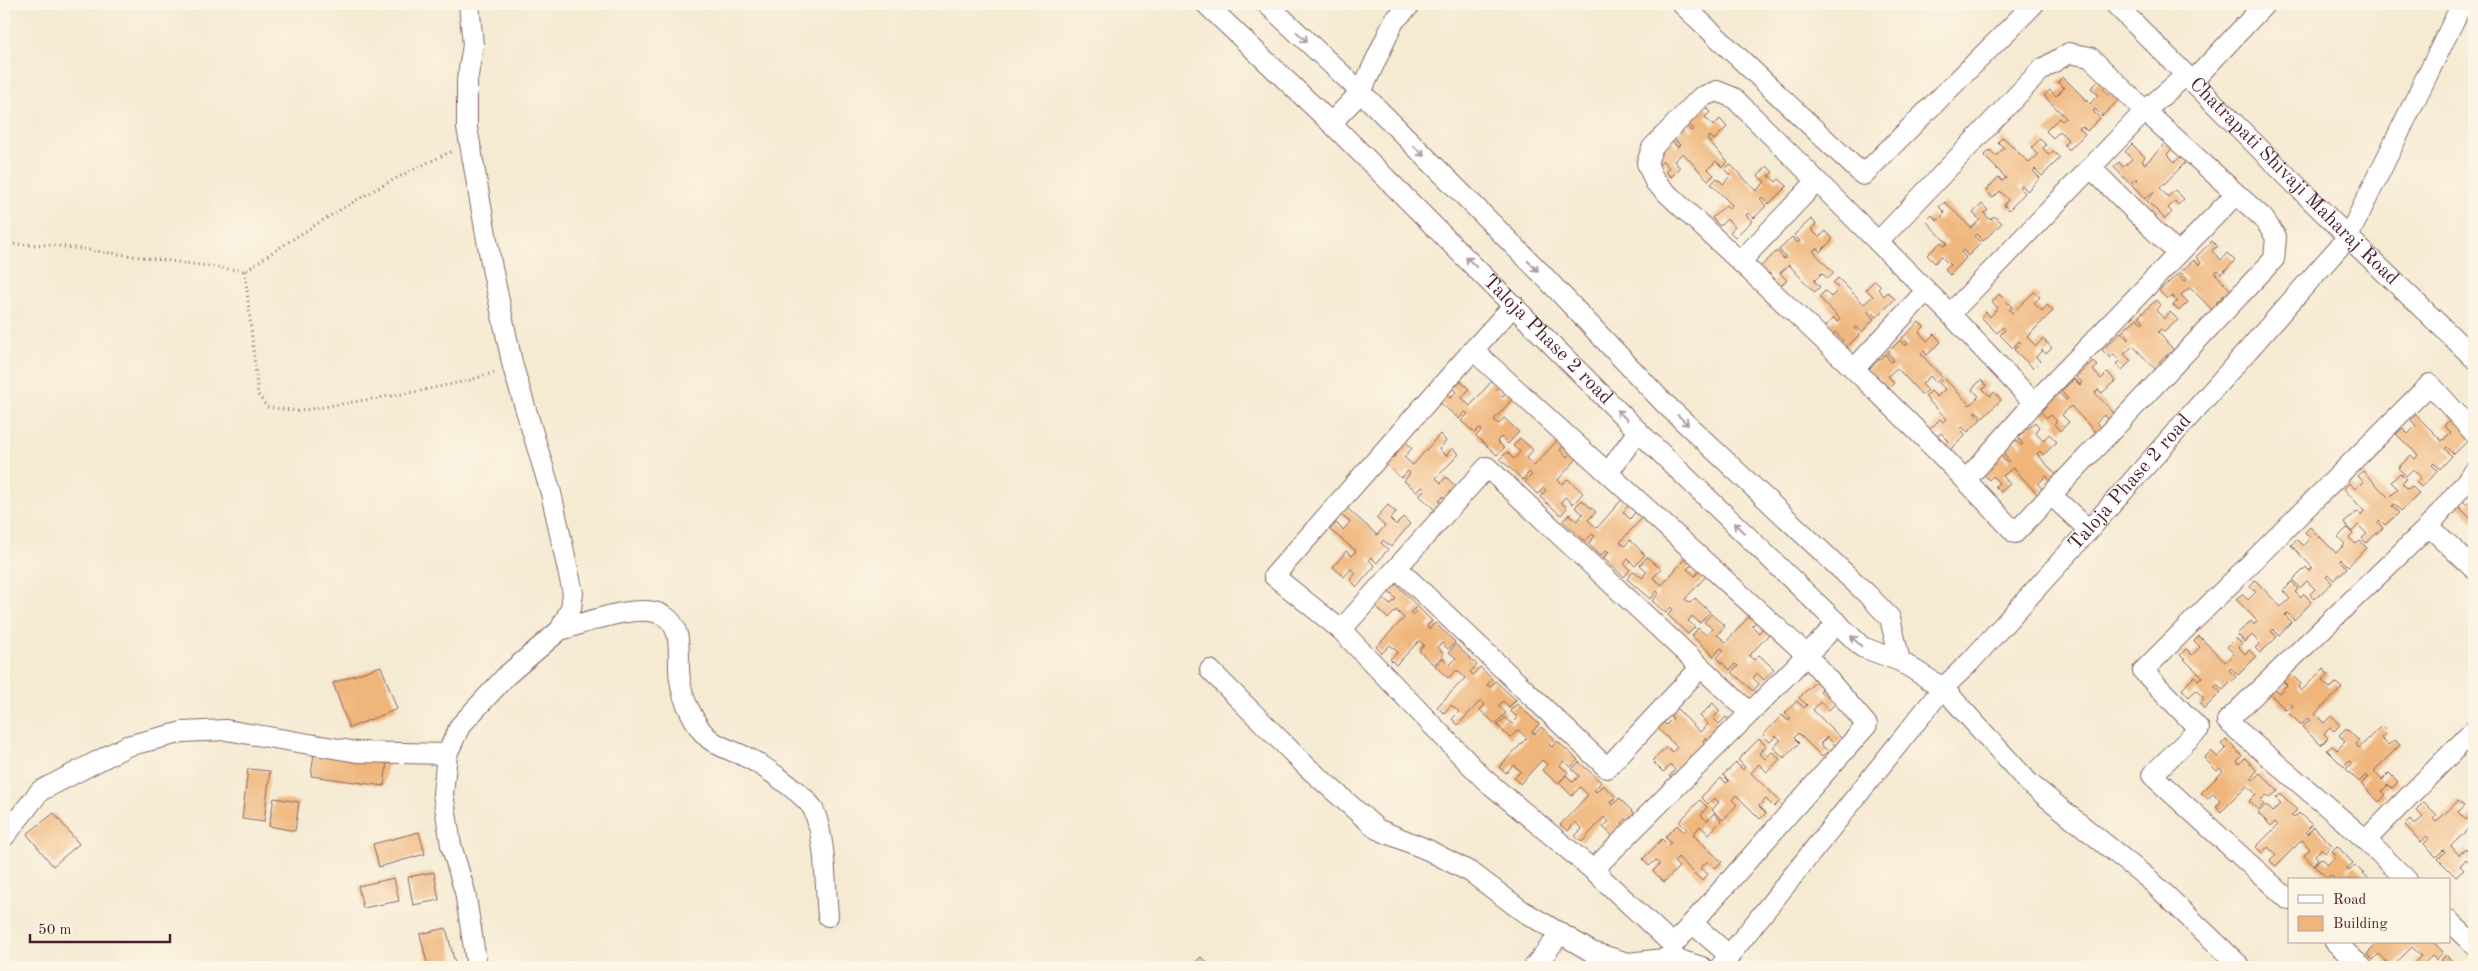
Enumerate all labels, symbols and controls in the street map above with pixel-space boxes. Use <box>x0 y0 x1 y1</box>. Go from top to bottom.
one-way arrow <box>1296 31 1309 43</box>
street label: Chatrapati Shivaji Maharaj Road <box>2185 74 2402 289</box>
one-way arrow <box>1412 144 1424 156</box>
one-way arrow <box>1464 256 1477 268</box>
one-way arrow <box>1527 260 1539 272</box>
street label: Taloja Phase 2 road <box>1479 271 1616 409</box>
one-way arrow <box>1616 408 1628 421</box>
street label: Taloja Phase 2 road <box>2065 411 2196 555</box>
one-way arrow <box>1676 414 1689 426</box>
one-way arrow <box>1733 522 1745 534</box>
one-way arrow <box>1850 635 1862 647</box>
legend <box>2288 878 2450 944</box>
text: Road <box>2333 893 2367 908</box>
scale bar <box>30 911 170 943</box>
text: Building <box>2333 917 2388 932</box>
text: 50 m <box>38 923 72 938</box>

